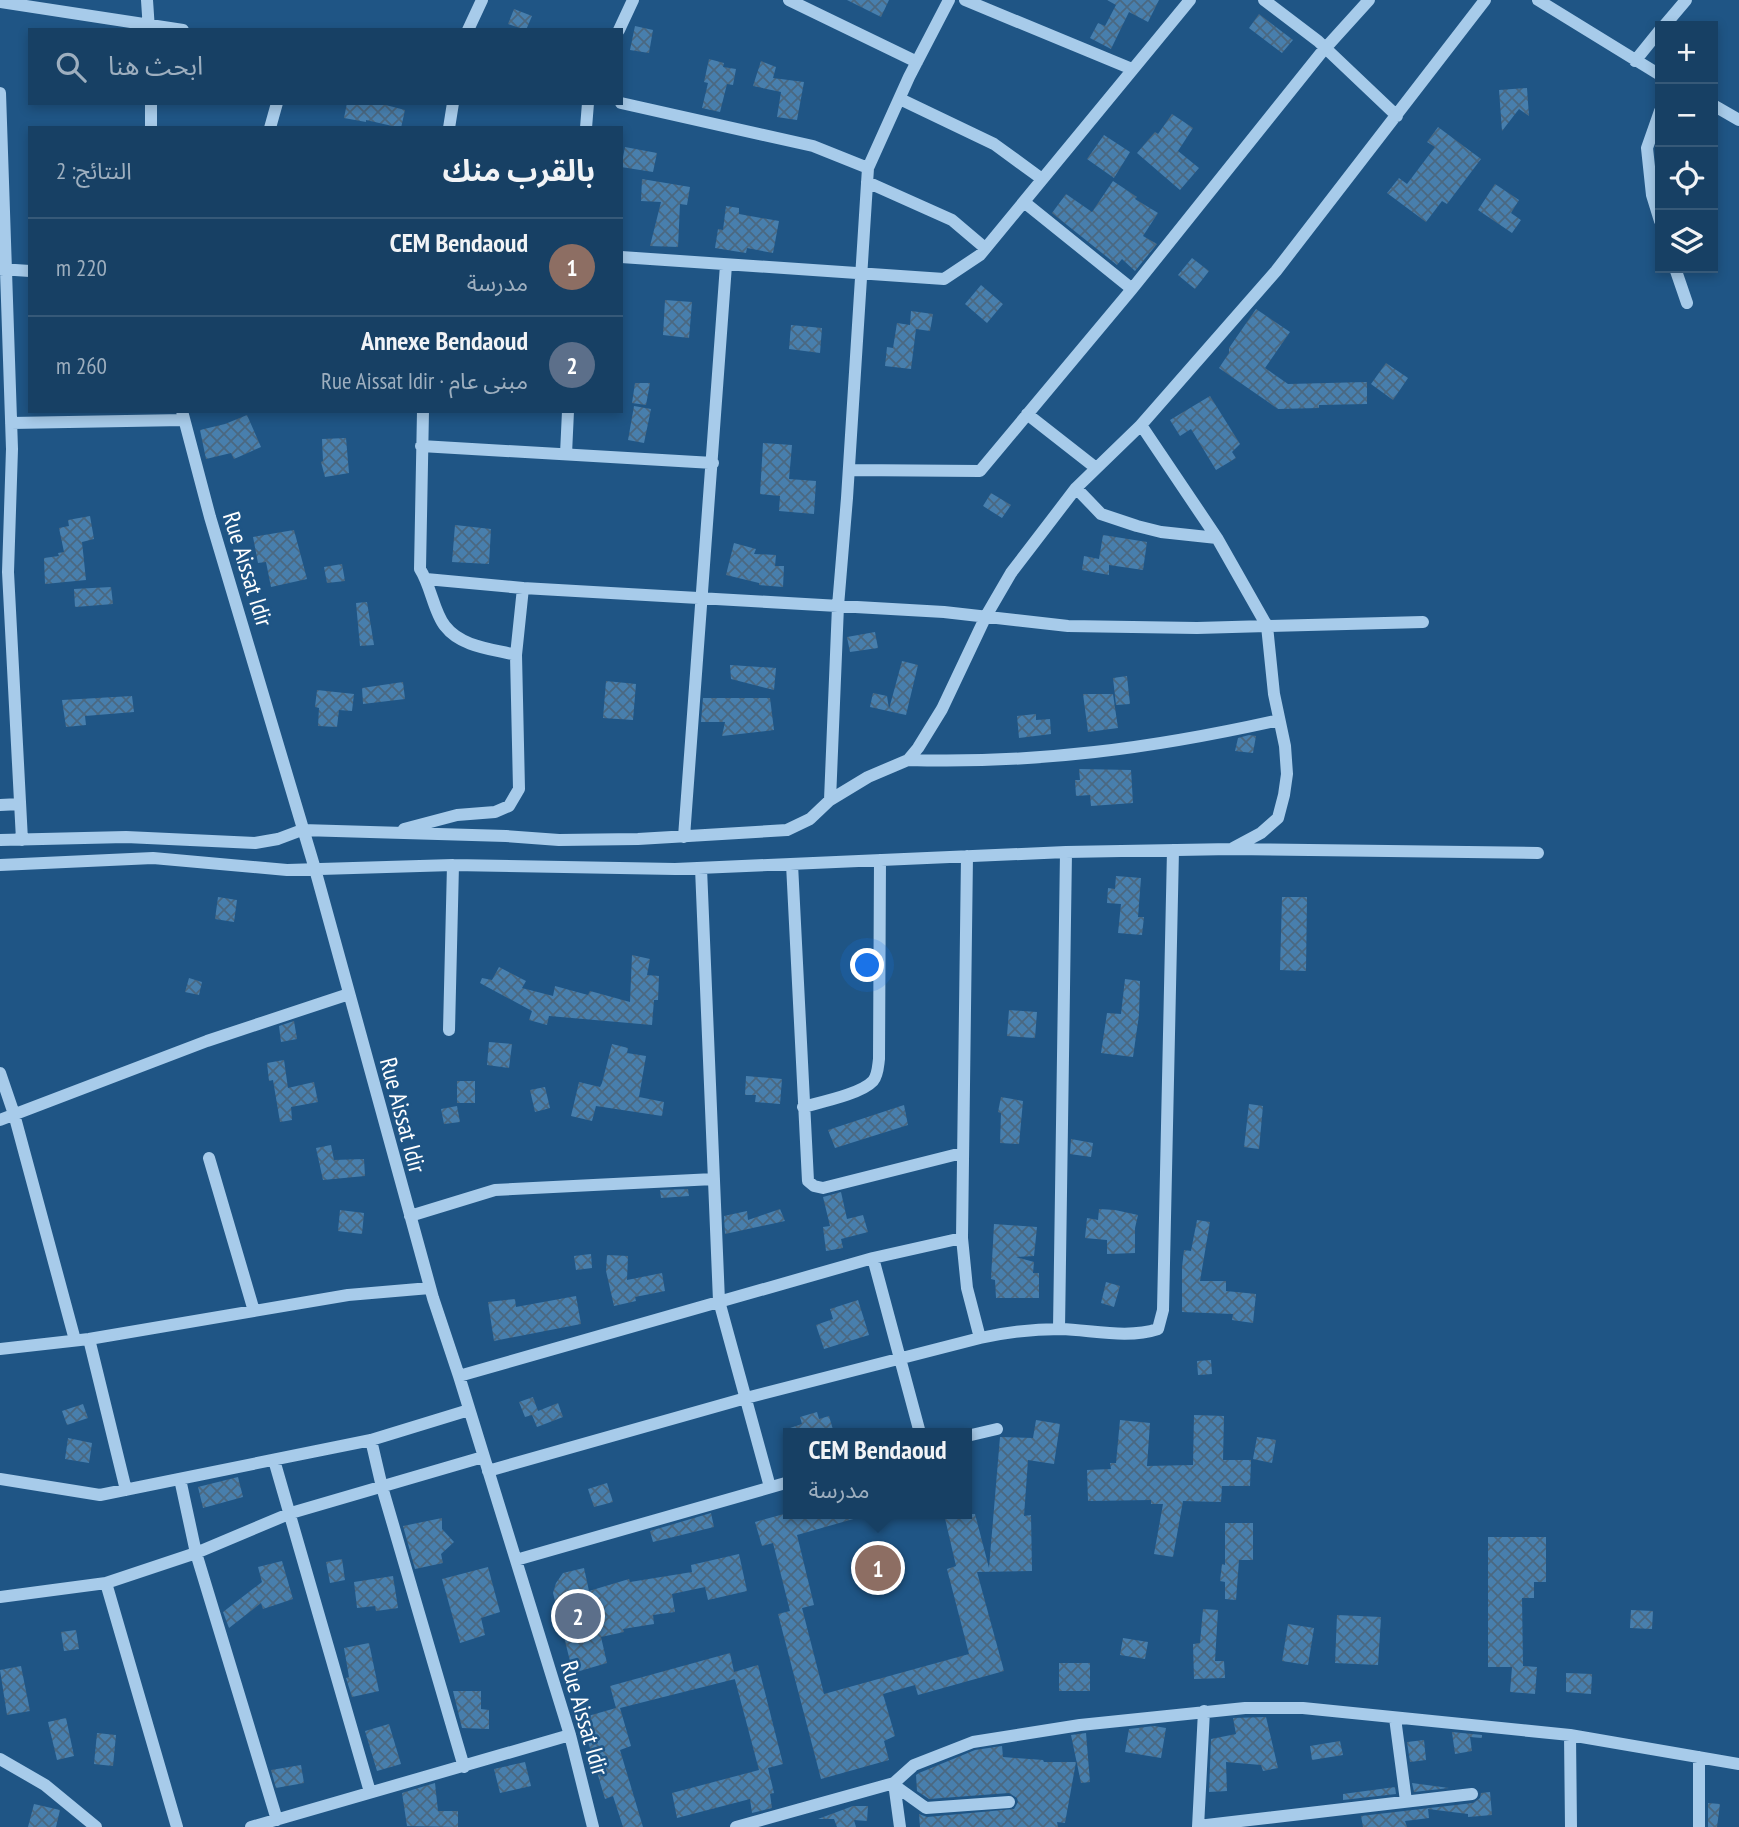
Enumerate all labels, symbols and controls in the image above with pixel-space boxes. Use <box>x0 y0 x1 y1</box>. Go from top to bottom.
map controls <box>1655 21 1718 273</box>
button: + <box>1655 21 1718 84</box>
search box <box>28 28 623 105</box>
icon: search <box>52 48 90 86</box>
text: ابحث هنا <box>108 49 203 82</box>
button: − <box>1655 84 1718 147</box>
button: locate <box>1655 147 1718 210</box>
text: بالقرب منك <box>443 150 595 189</box>
text: النتائج: 2 <box>56 156 132 185</box>
button: layers <box>1655 210 1718 273</box>
text: CEM Bendaoud <box>390 226 528 259</box>
text: 220 m <box>56 253 107 282</box>
text: 1 <box>567 253 578 282</box>
text: مدرسة <box>467 268 528 297</box>
text: Annexe Bendaoud <box>361 324 528 357</box>
text: 260 m <box>56 351 107 380</box>
text: 2 <box>567 351 578 380</box>
text: مبنى عام · Rue Aissat Idir <box>321 366 528 395</box>
street label: Rue Aissat Idir <box>216 508 280 630</box>
your location <box>850 948 884 982</box>
street label: Rue Aissat Idir <box>373 1054 433 1176</box>
popup <box>783 1428 972 1519</box>
text: CEM Bendaoud <box>808 1433 947 1466</box>
text: مدرسة <box>808 1475 870 1504</box>
pin: 1 <box>855 1542 901 1594</box>
pin: 2 <box>555 1590 601 1642</box>
street label: Rue Aissat Idir <box>554 1657 616 1779</box>

